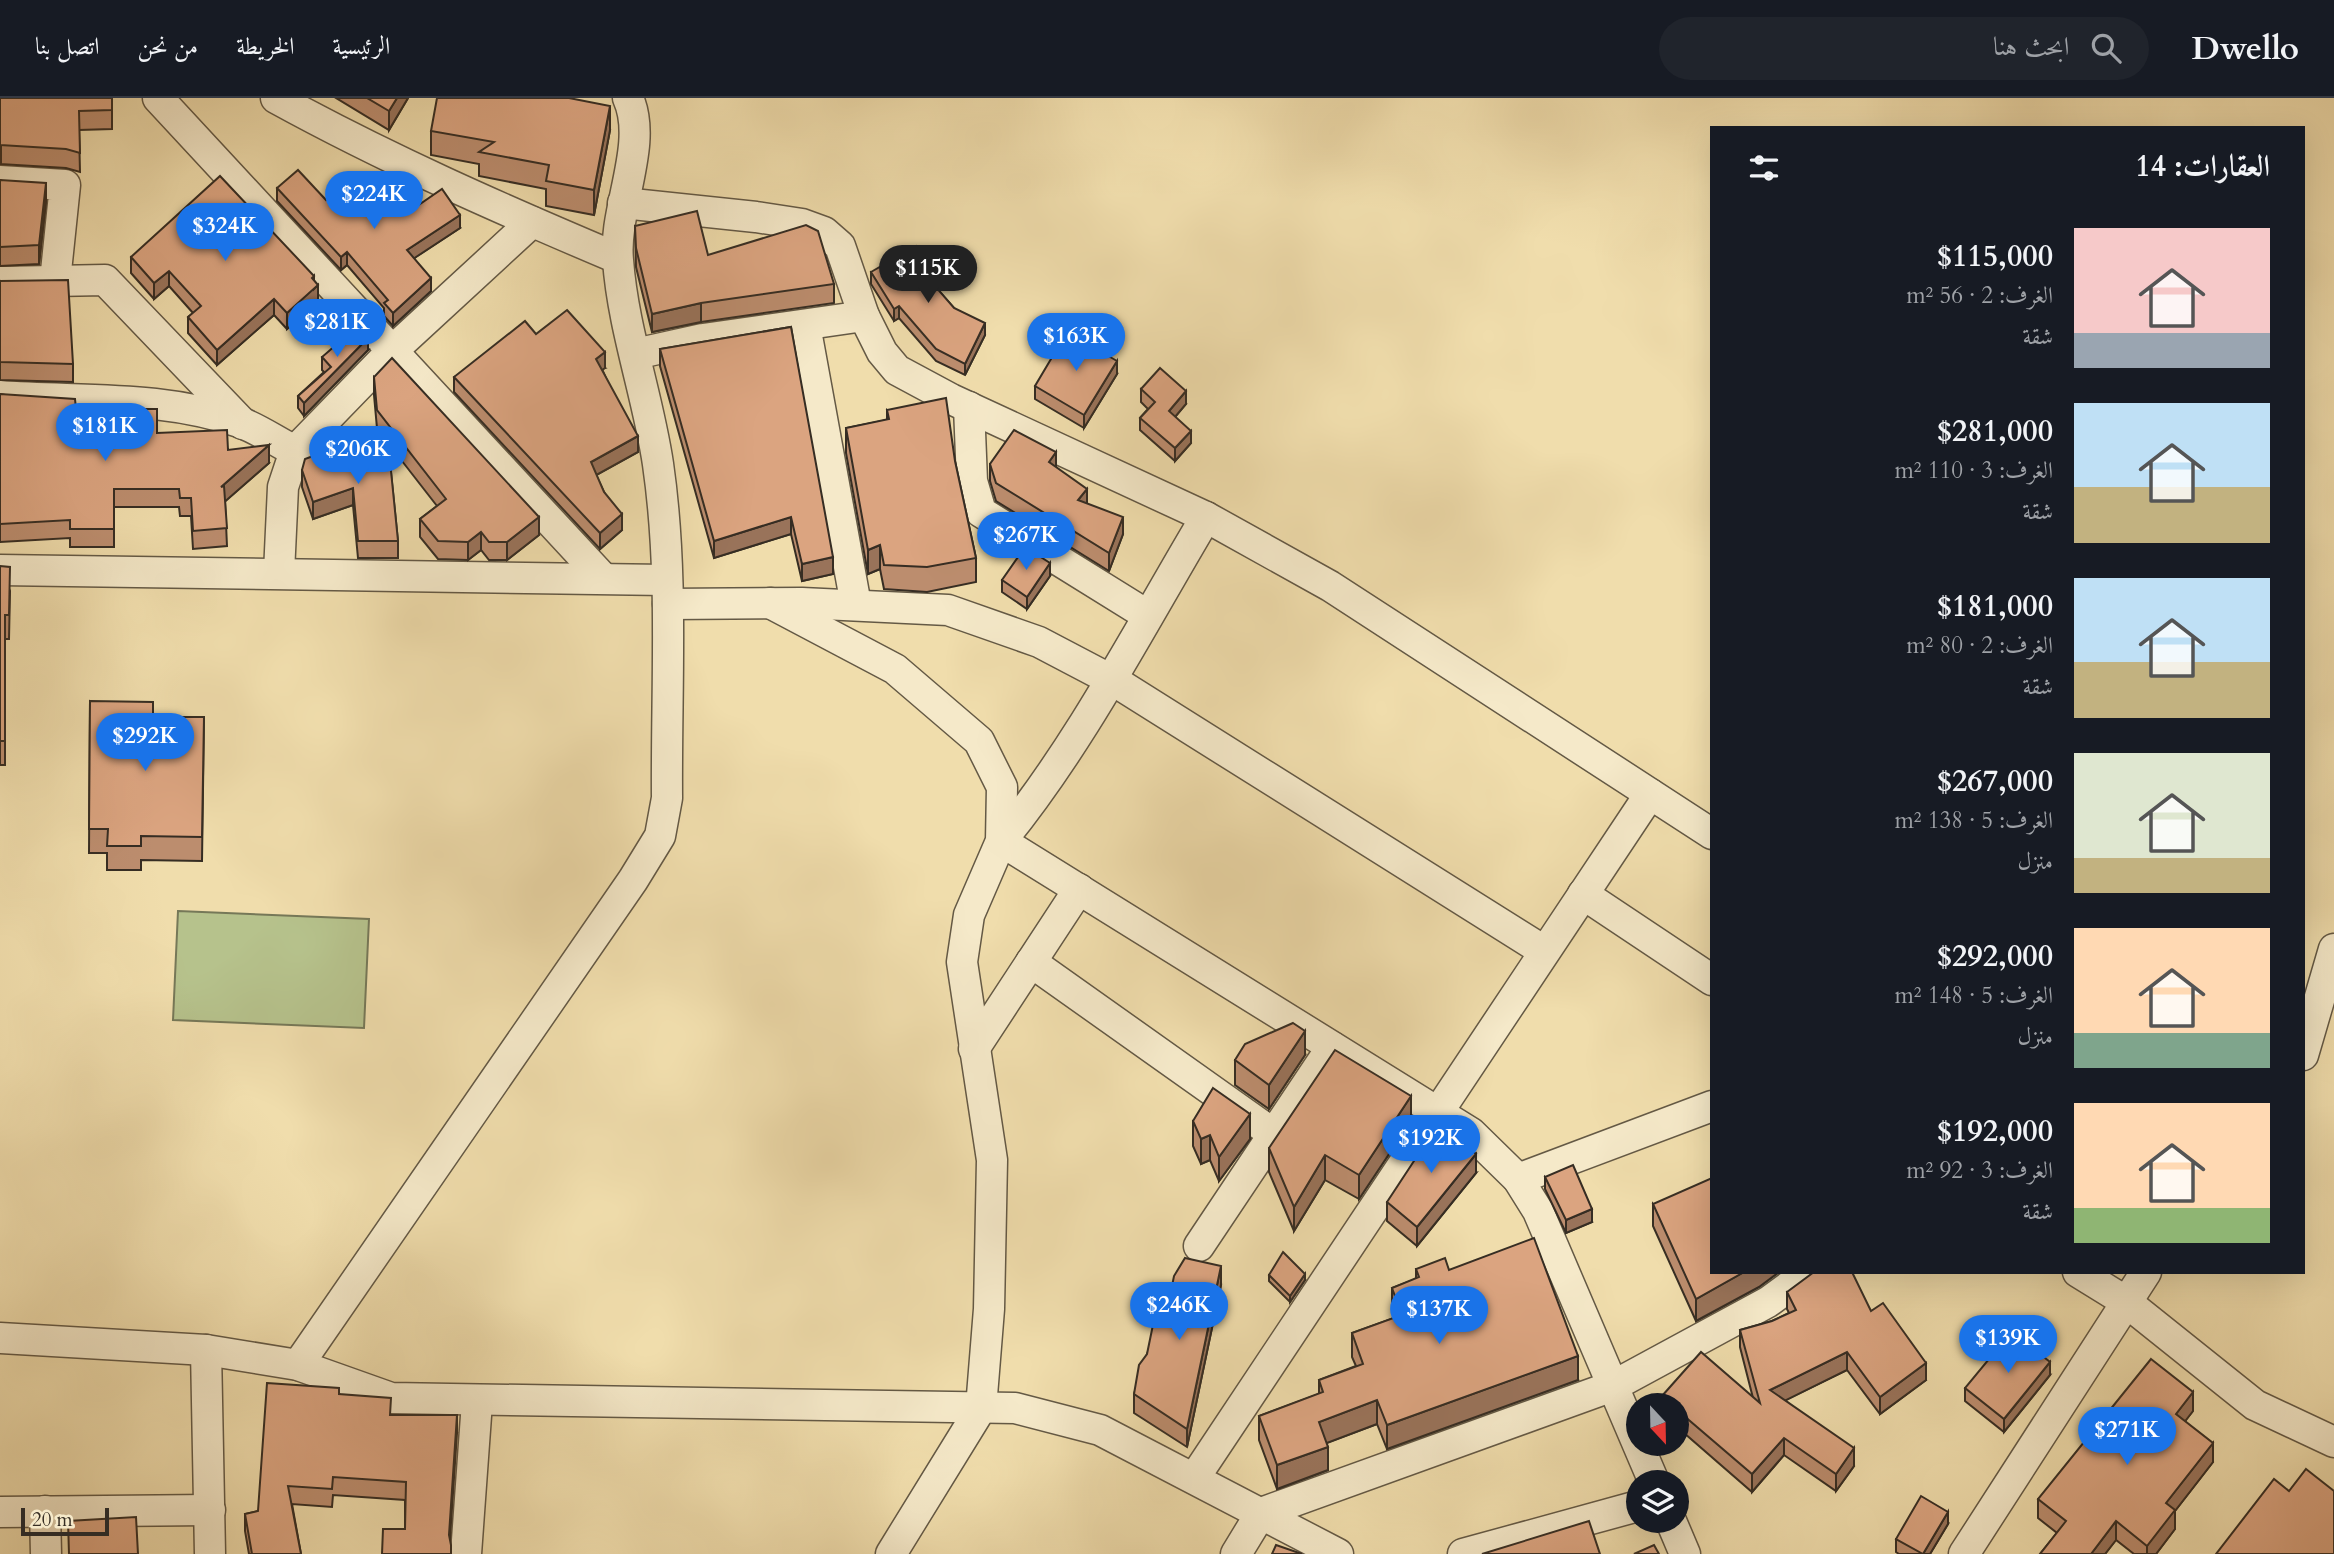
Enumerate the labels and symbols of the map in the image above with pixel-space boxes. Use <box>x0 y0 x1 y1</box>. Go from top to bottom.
pin: $224K <box>325 172 423 231</box>
pin: $324K <box>176 204 274 263</box>
pin: $115K <box>879 246 977 305</box>
pin: $281K <box>288 300 386 359</box>
pin: $163K <box>1027 314 1125 373</box>
pin: $181K <box>56 404 154 463</box>
pin: $206K <box>309 426 407 486</box>
pin: $267K <box>977 512 1075 572</box>
pin: $292K <box>96 714 194 773</box>
pin: $192K <box>1382 1116 1480 1175</box>
pin: $246K <box>1130 1282 1228 1342</box>
pin: $137K <box>1390 1286 1488 1346</box>
pin: $139K <box>1959 1316 2057 1375</box>
north arrow <box>1626 1393 1689 1456</box>
pin: $271K <box>2078 1408 2176 1467</box>
scale bar <box>21 1505 108 1537</box>

